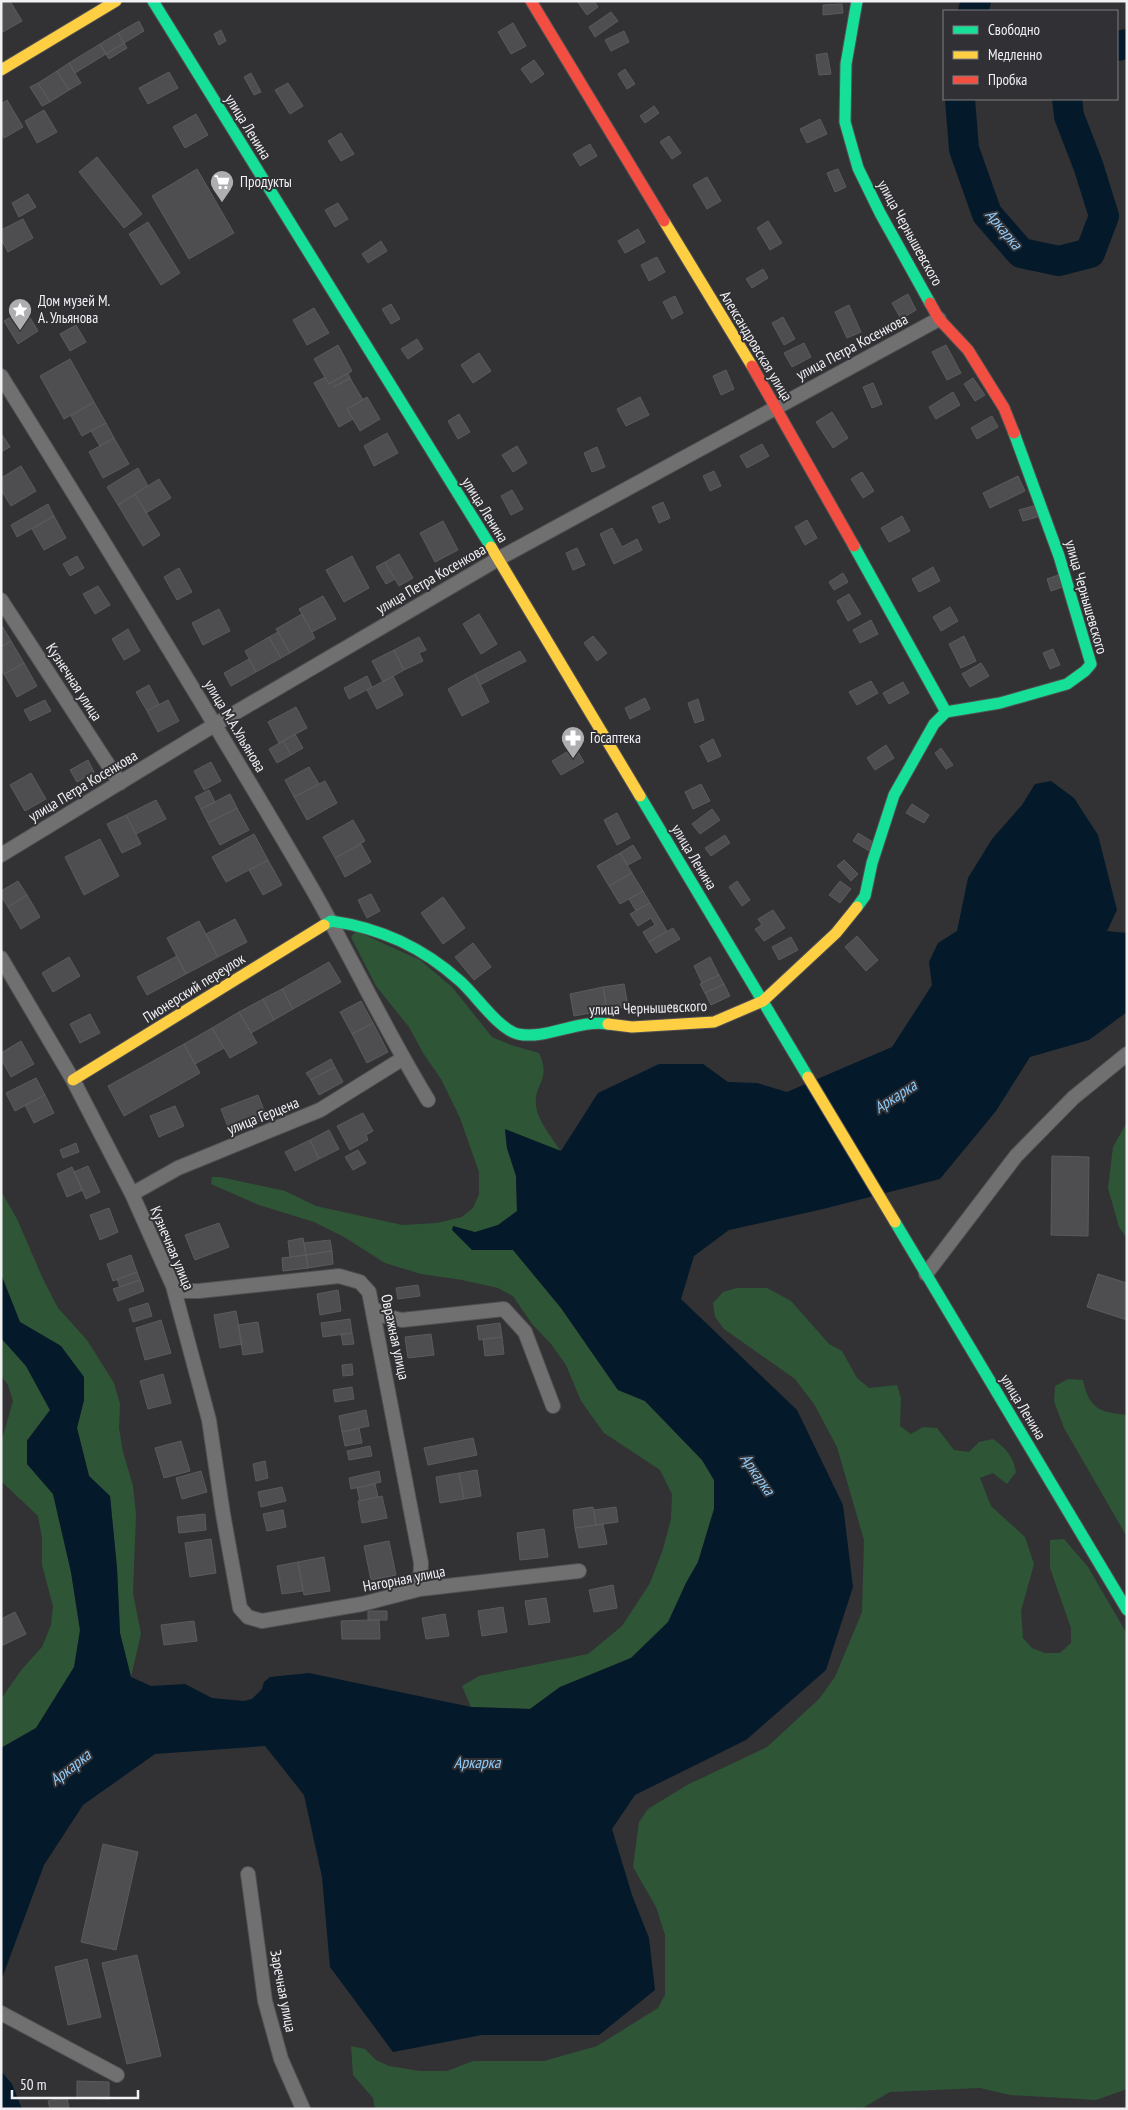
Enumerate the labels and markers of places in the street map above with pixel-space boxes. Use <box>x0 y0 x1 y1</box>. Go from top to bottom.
supermarket icon: Продукты <box>209 169 235 203</box>
place label: Продукты <box>240 172 292 191</box>
place label: Дом музей М. А. Ульянова <box>38 291 111 327</box>
place icon: Дом музей М. А. Ульянова <box>7 297 33 331</box>
pharmacy icon: Госаптека <box>560 725 586 759</box>
place label: Госаптека <box>590 728 641 747</box>

